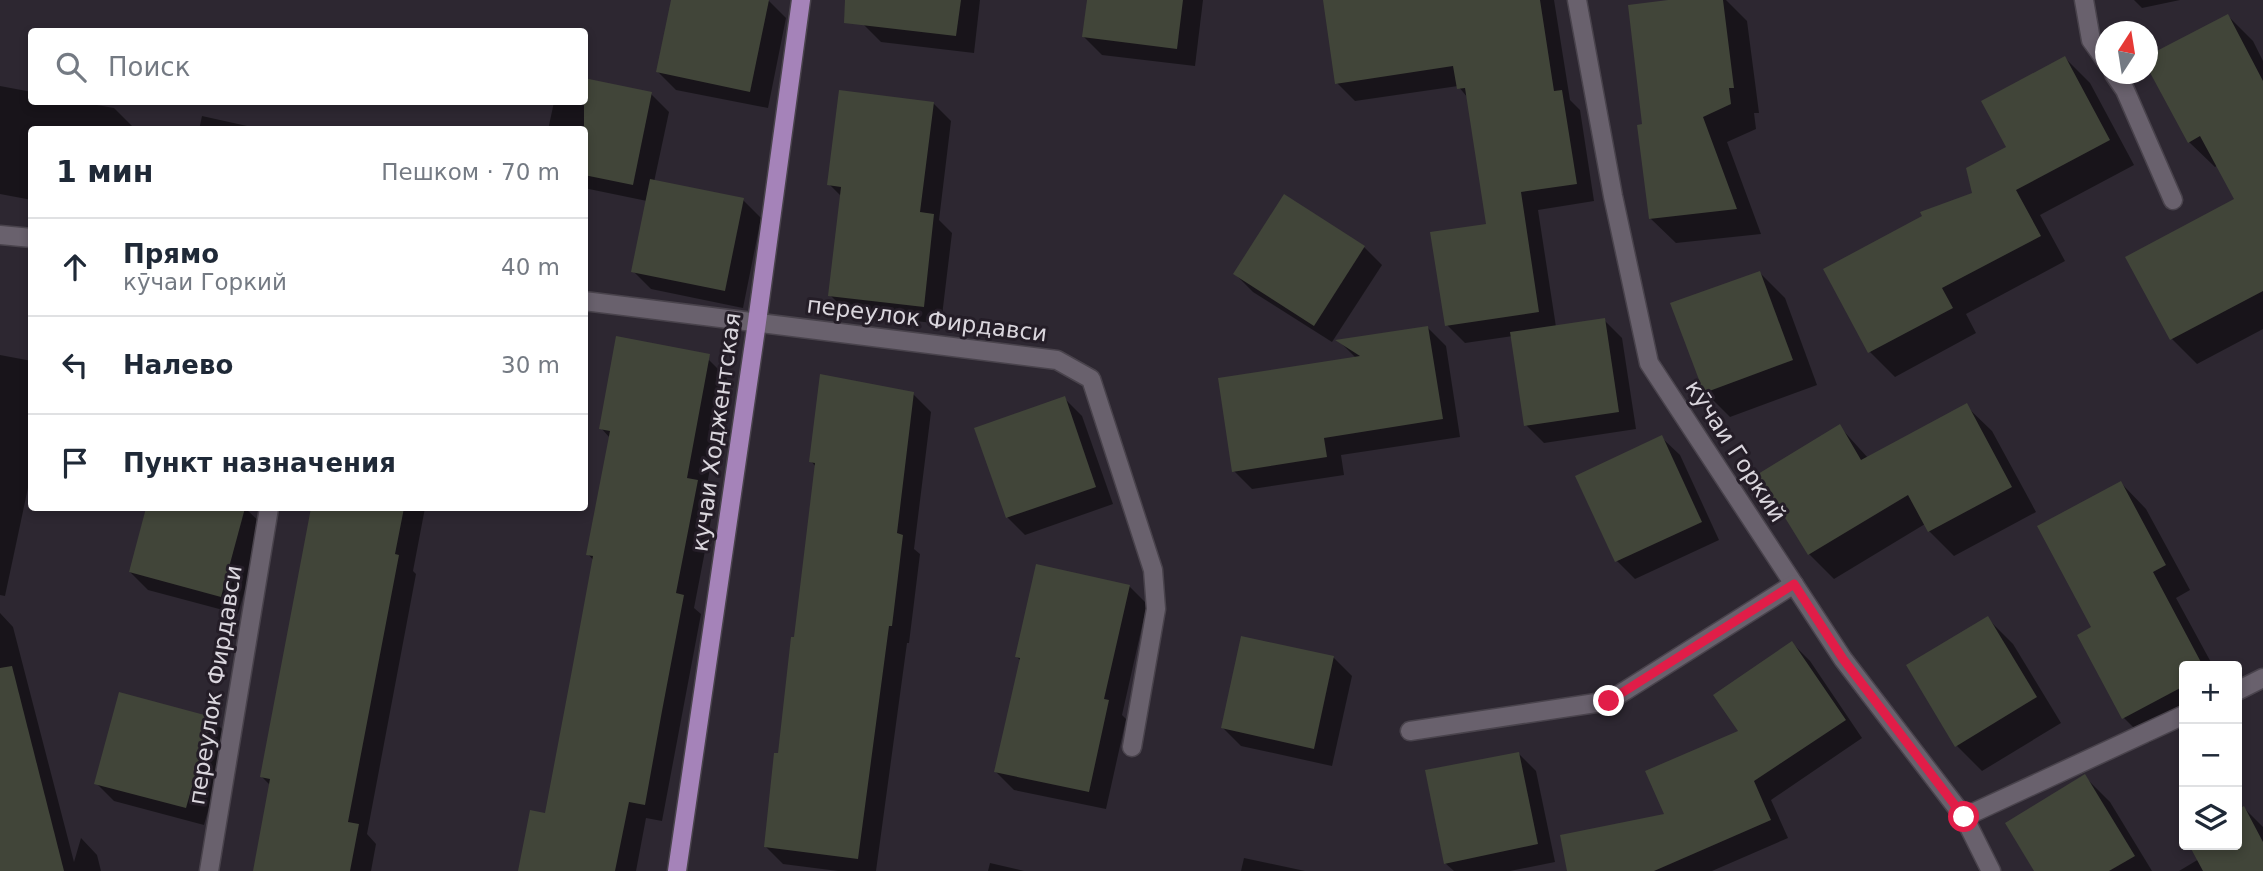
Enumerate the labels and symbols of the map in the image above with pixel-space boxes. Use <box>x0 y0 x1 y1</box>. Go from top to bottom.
north arrow <box>2095 21 2158 84</box>
street label: переулок Фирдавси <box>805 291 1049 347</box>
street label: кучаи Ходжентская <box>686 311 746 553</box>
street label: кӯчаи Горкий <box>1680 375 1792 527</box>
street label: переулок Фирдавси <box>183 563 247 807</box>
route end <box>1593 685 1624 716</box>
route start <box>1948 801 1979 832</box>

